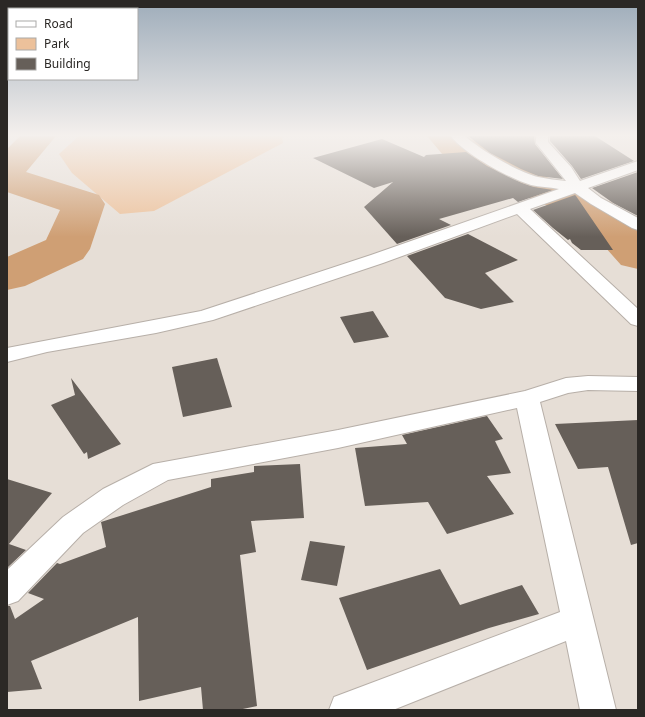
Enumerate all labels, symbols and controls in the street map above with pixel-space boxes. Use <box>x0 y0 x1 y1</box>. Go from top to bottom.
legend <box>8 8 138 80</box>
text: Road <box>44 15 73 32</box>
text: Park <box>44 35 70 52</box>
text: Building <box>44 55 91 72</box>

